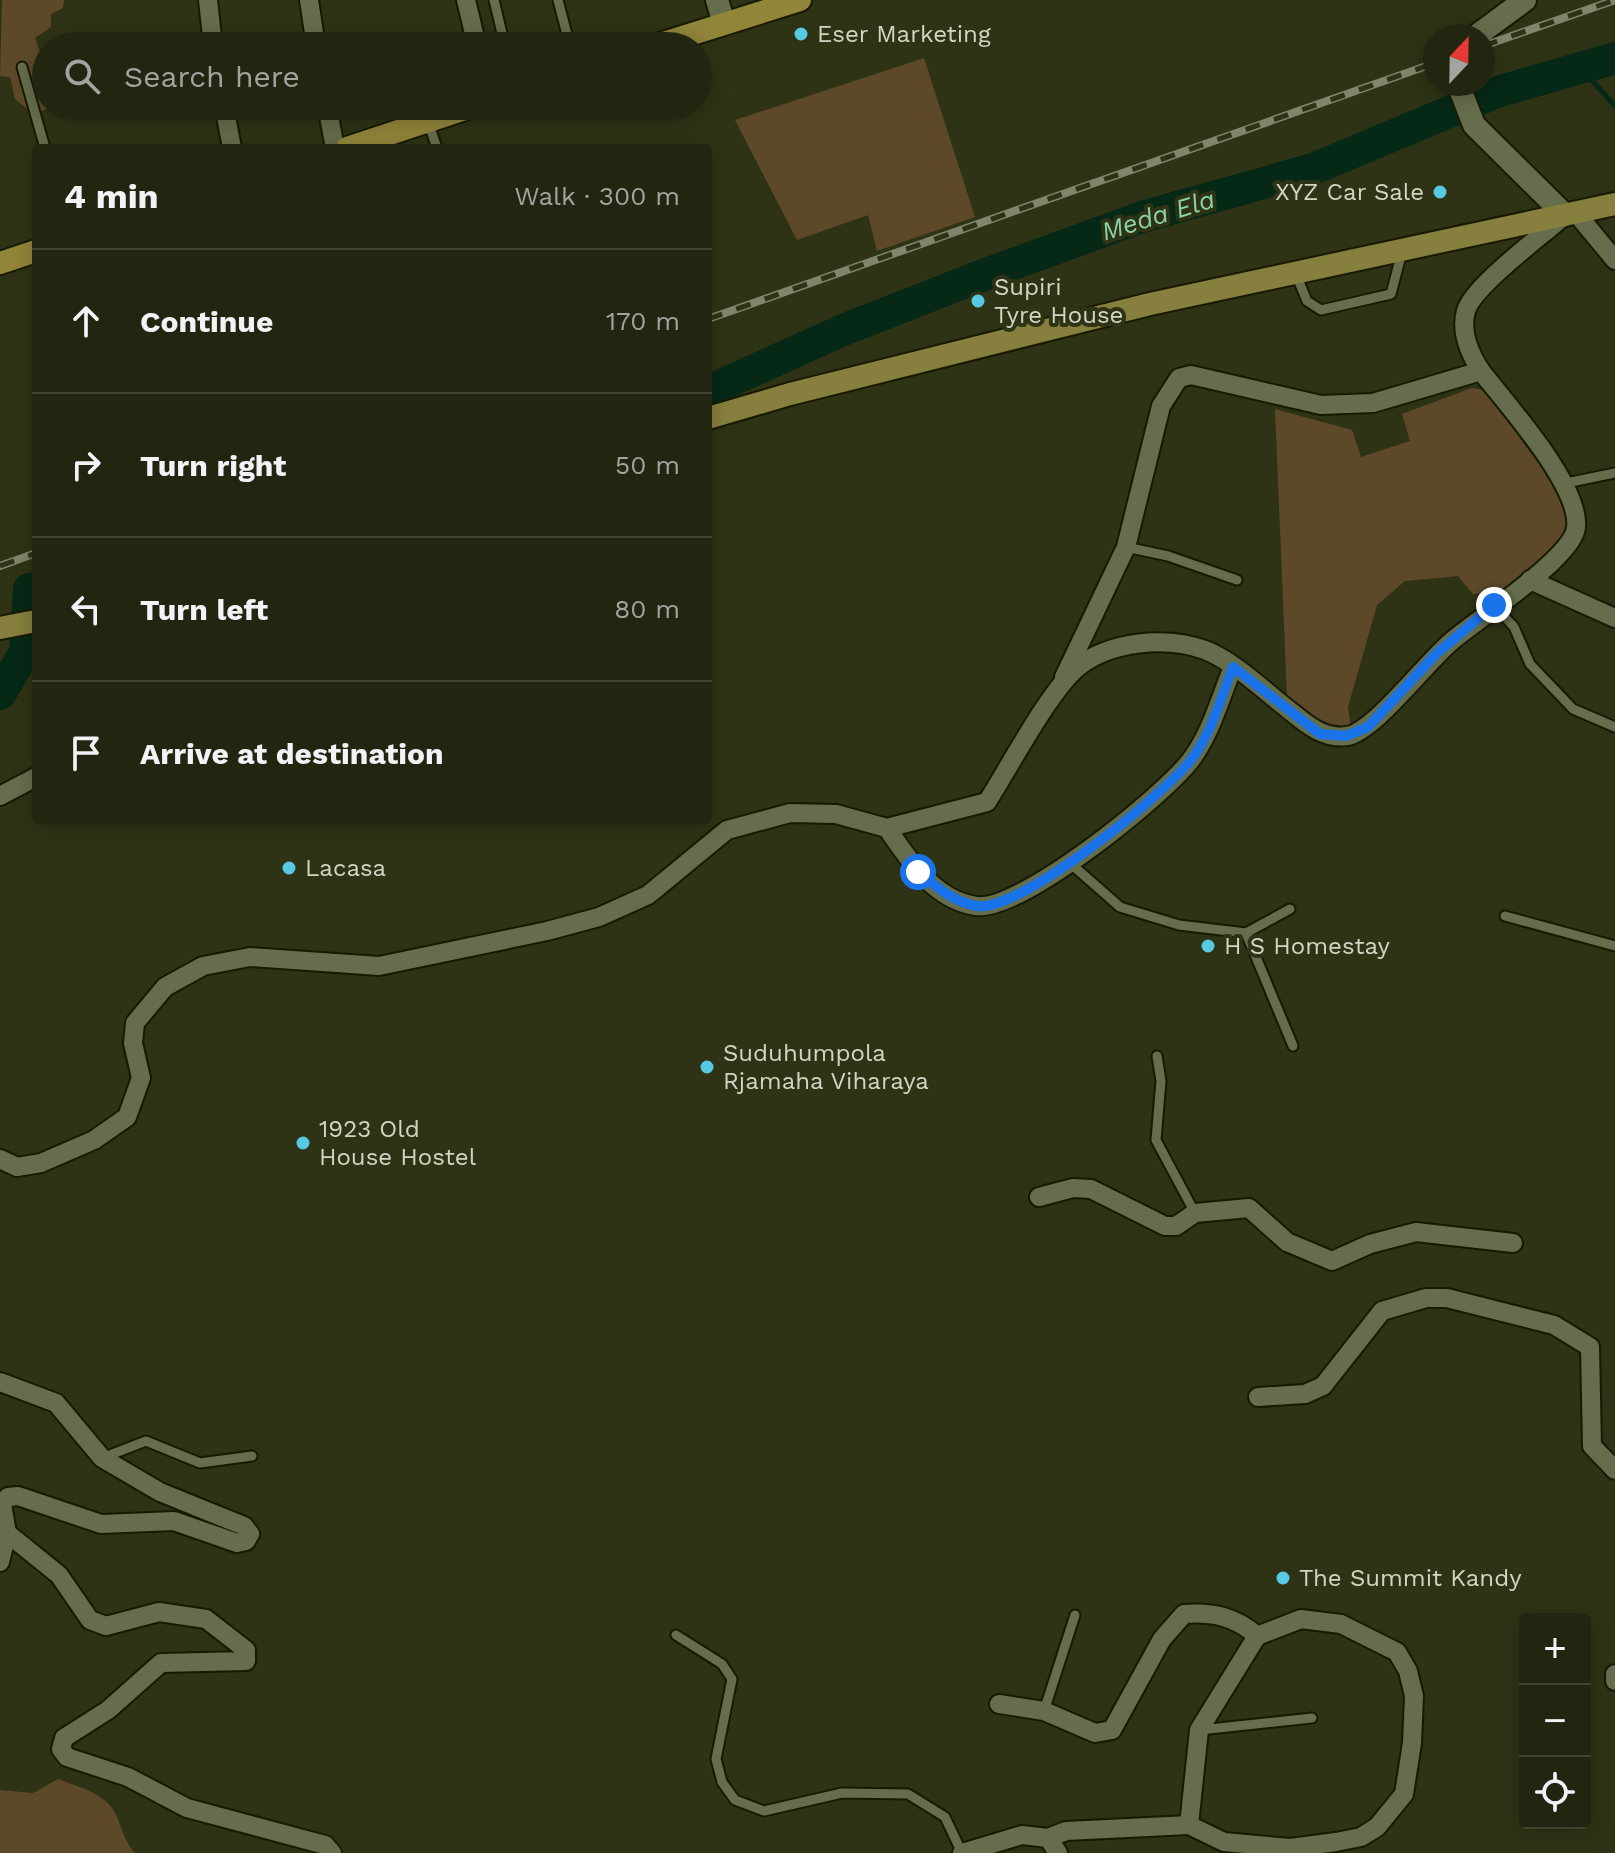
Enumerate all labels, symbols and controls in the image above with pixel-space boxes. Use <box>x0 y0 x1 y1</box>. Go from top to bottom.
place label: Eser Marketing <box>817 20 991 48</box>
north arrow <box>1423 24 1495 96</box>
marker: Eser Marketing <box>792 25 810 43</box>
search box <box>32 32 712 120</box>
icon: search <box>60 54 104 98</box>
text: Search here <box>124 59 300 94</box>
text: 4 min <box>64 176 159 216</box>
place label: XYZ Car Sale <box>1275 178 1424 206</box>
text: Walk · 300 m <box>514 181 680 211</box>
marker: XYZ Car Sale <box>1431 183 1449 201</box>
water label: Meda Ela <box>1098 184 1218 246</box>
place label: Supiri Tyre House <box>994 273 1123 329</box>
marker: Supiri Tyre House <box>969 292 987 310</box>
icon: ahead <box>64 299 108 343</box>
text: Continue <box>140 304 273 339</box>
text: 170 m <box>606 306 680 336</box>
icon: right <box>64 443 108 487</box>
text: Turn right <box>140 448 286 483</box>
text: 50 m <box>615 450 680 480</box>
icon: left <box>64 587 108 631</box>
route end <box>1476 587 1512 623</box>
text: Turn left <box>140 592 268 627</box>
text: 80 m <box>614 594 680 624</box>
icon: arrive <box>64 731 108 775</box>
text: Arrive at destination <box>140 736 444 771</box>
place label: Lacasa <box>305 854 386 882</box>
route start <box>900 854 936 890</box>
marker: Lacasa <box>280 859 298 877</box>
place label: H S Homestay <box>1224 932 1391 960</box>
marker: H S Homestay <box>1199 937 1217 955</box>
place label: Suduhumpola Rjamaha Viharaya <box>723 1039 929 1095</box>
marker: Suduhumpola Rjamaha Viharaya <box>698 1058 716 1076</box>
place label: 1923 Old House Hostel <box>319 1115 477 1171</box>
marker: 1923 Old House Hostel <box>294 1134 312 1152</box>
place label: The Summit Kandy <box>1299 1564 1522 1592</box>
marker: The Summit Kandy <box>1274 1569 1292 1587</box>
map controls <box>1519 1613 1591 1829</box>
button: + <box>1519 1613 1591 1685</box>
button: − <box>1519 1685 1591 1757</box>
button: locate <box>1519 1757 1591 1829</box>

